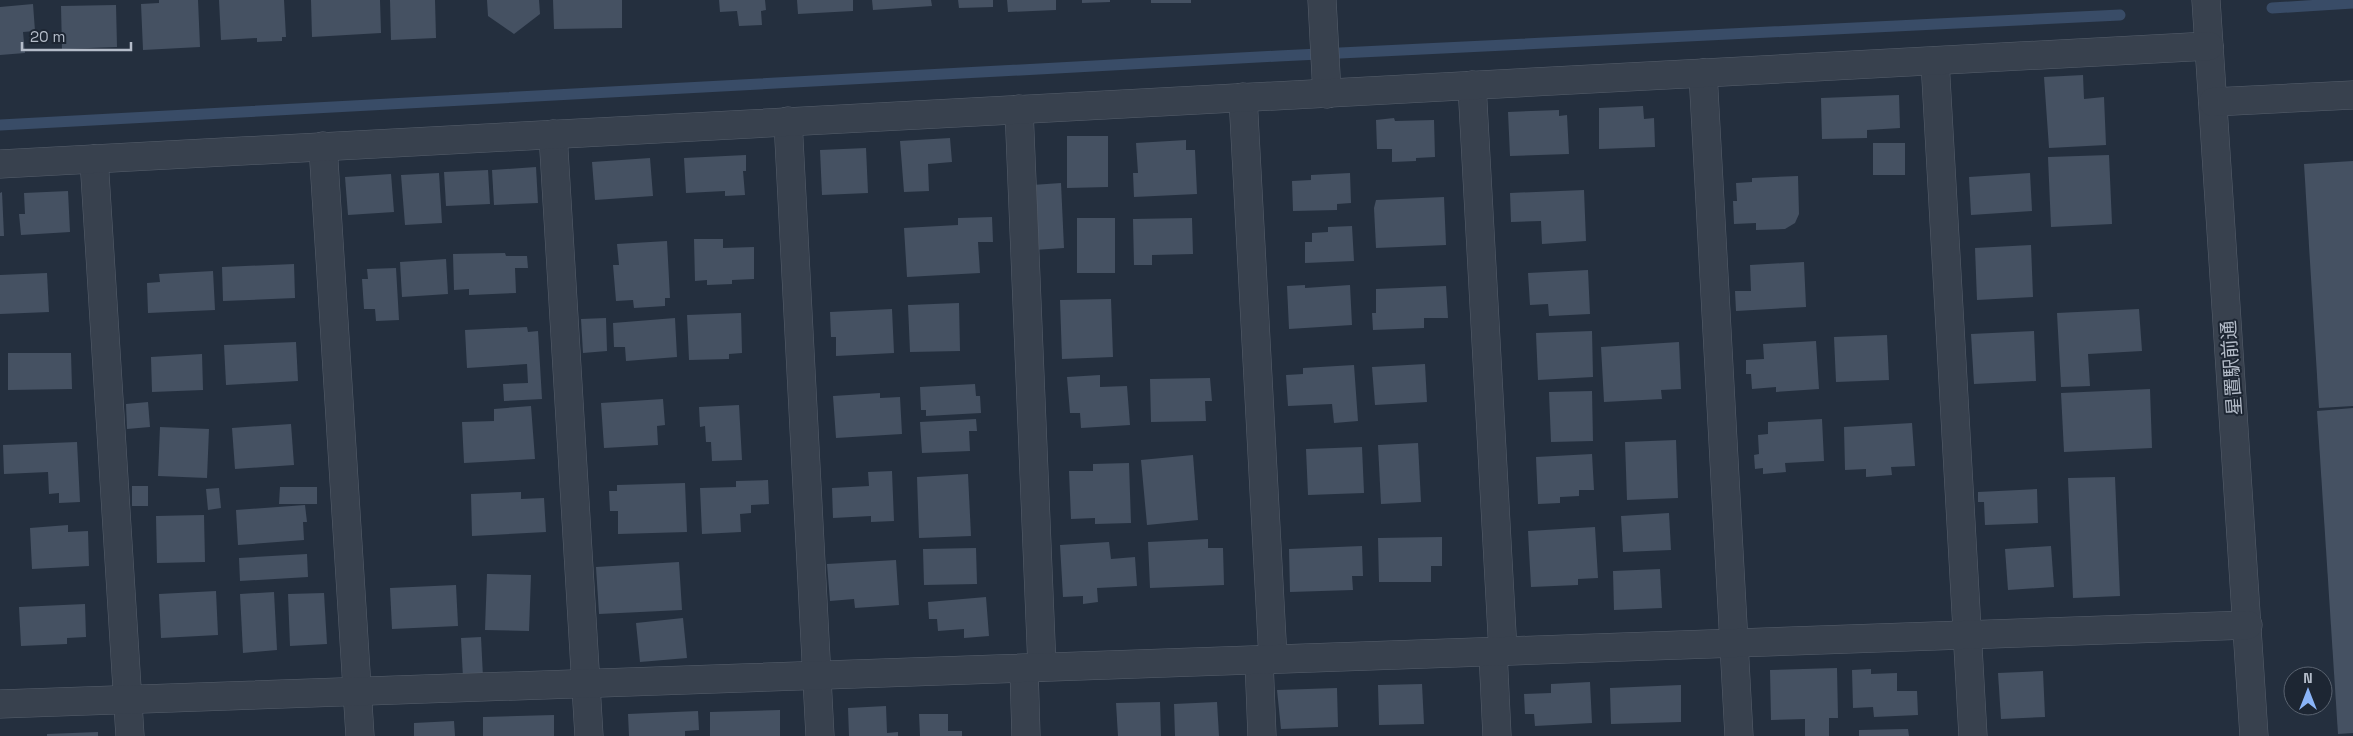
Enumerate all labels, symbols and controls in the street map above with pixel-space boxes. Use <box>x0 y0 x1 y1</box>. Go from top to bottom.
scale bar <box>22 20 131 52</box>
text: 20 m <box>30 27 65 46</box>
street label: 星置駅前通 <box>2216 320 2247 416</box>
north arrow <box>2283 666 2333 716</box>
text: N <box>2303 669 2313 687</box>

